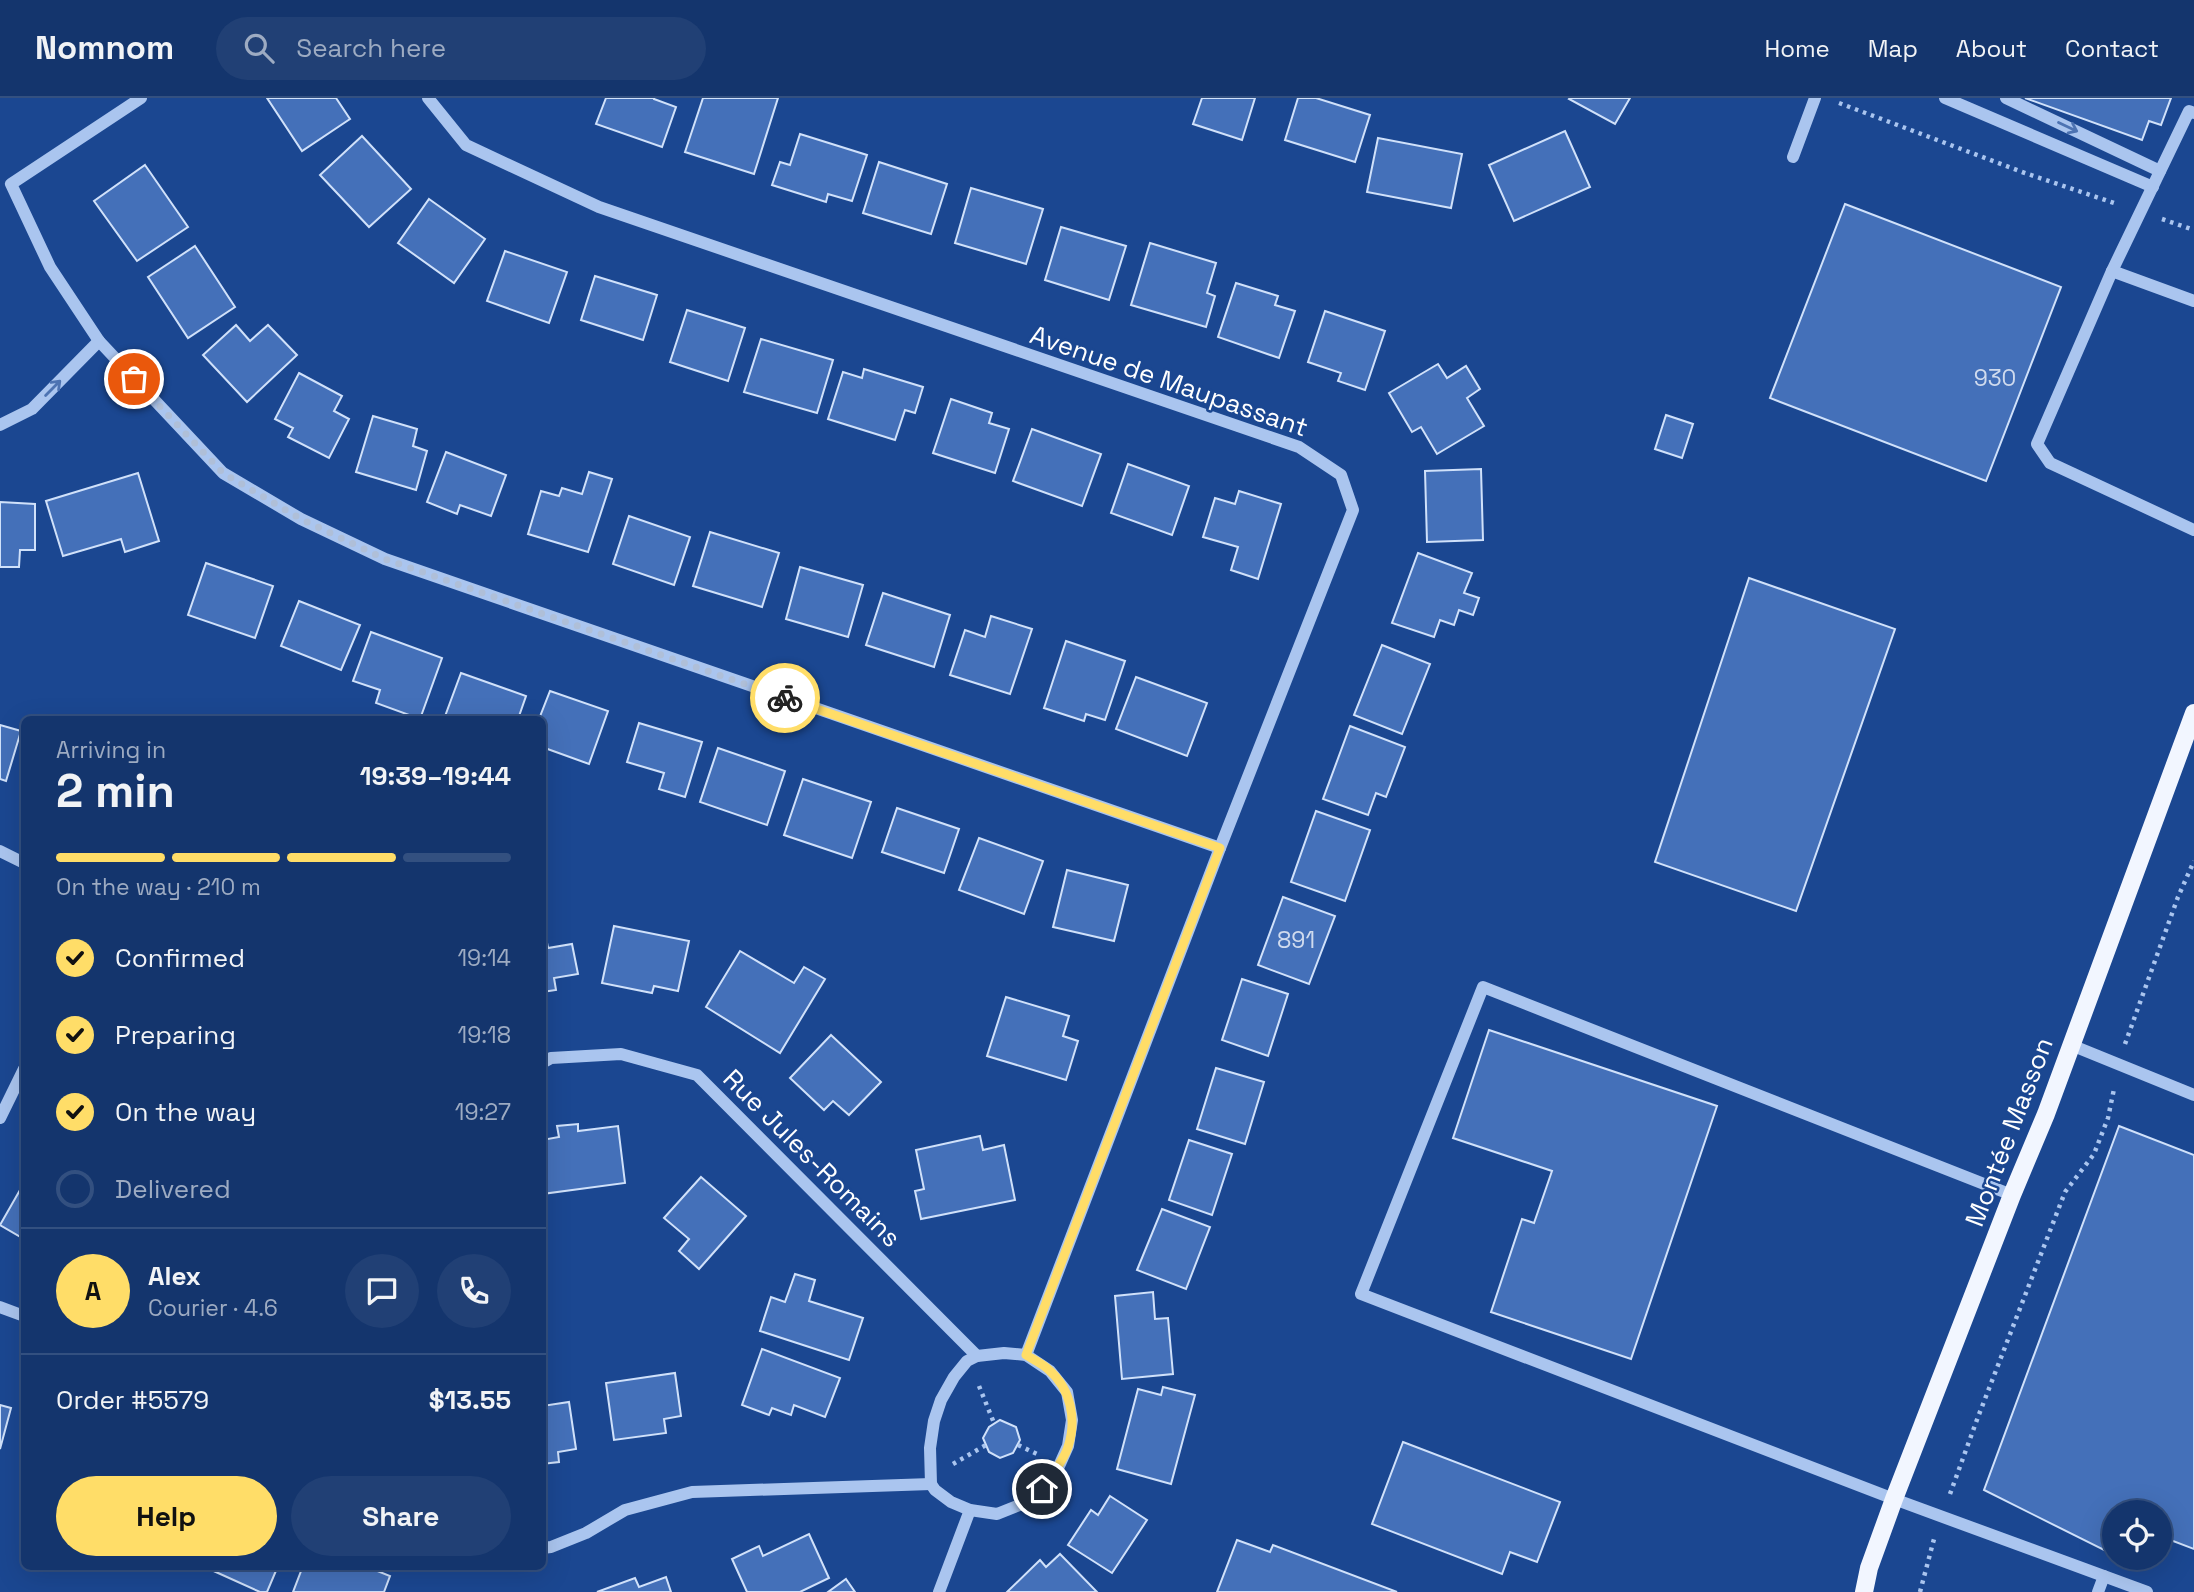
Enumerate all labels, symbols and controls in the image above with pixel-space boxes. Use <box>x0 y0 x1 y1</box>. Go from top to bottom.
search box <box>216 17 706 80</box>
text: Nomnom <box>35 27 174 69</box>
icon: search <box>240 29 278 67</box>
text: Search here <box>296 31 446 65</box>
text: Home <box>1764 33 1830 64</box>
text: Map <box>1868 33 1918 64</box>
text: About <box>1956 33 2027 64</box>
text: Contact <box>2065 33 2159 64</box>
one-way arrow <box>2057 121 2078 134</box>
street label: Avenue de Maupassant <box>1026 317 1312 445</box>
pin <box>104 349 164 409</box>
icon: bag <box>115 360 153 398</box>
house number: 930 <box>1974 363 2016 393</box>
one-way arrow <box>44 379 61 396</box>
courier <box>750 663 820 733</box>
icon: bike <box>766 679 804 717</box>
text: Arriving in <box>56 735 166 765</box>
text: 19:39–19:44 <box>360 759 511 793</box>
text: 2 min <box>56 762 175 820</box>
text: On the way · 210 m <box>56 872 261 902</box>
house number: 891 <box>1277 925 1315 955</box>
icon: check <box>56 939 94 977</box>
text: Confirmed <box>115 941 245 975</box>
text: 19:14 <box>458 943 511 973</box>
icon: check <box>56 1016 94 1054</box>
text: Preparing <box>115 1018 236 1052</box>
text: 19:18 <box>458 1020 511 1050</box>
street label: Montée Masson <box>1957 1033 2061 1231</box>
street label: Rue Jules-Romains <box>716 1062 908 1254</box>
icon: check <box>56 1093 94 1131</box>
text: On the way <box>115 1095 256 1129</box>
text: 19:27 <box>455 1097 511 1127</box>
text: Delivered <box>115 1172 231 1206</box>
button: chat <box>345 1254 419 1328</box>
button: phone <box>437 1254 511 1328</box>
text: Alex <box>148 1259 201 1293</box>
text: A <box>85 1274 101 1308</box>
text: Courier · 4.6 <box>148 1293 278 1323</box>
text: Order #5579 <box>56 1383 209 1417</box>
text: $13.55 <box>429 1383 511 1417</box>
pin <box>1012 1459 1072 1519</box>
icon: home <box>1023 1470 1061 1508</box>
button: Help <box>56 1476 277 1556</box>
button: Share <box>291 1476 511 1556</box>
map controls <box>2102 1500 2172 1570</box>
button: locate <box>2102 1500 2172 1570</box>

